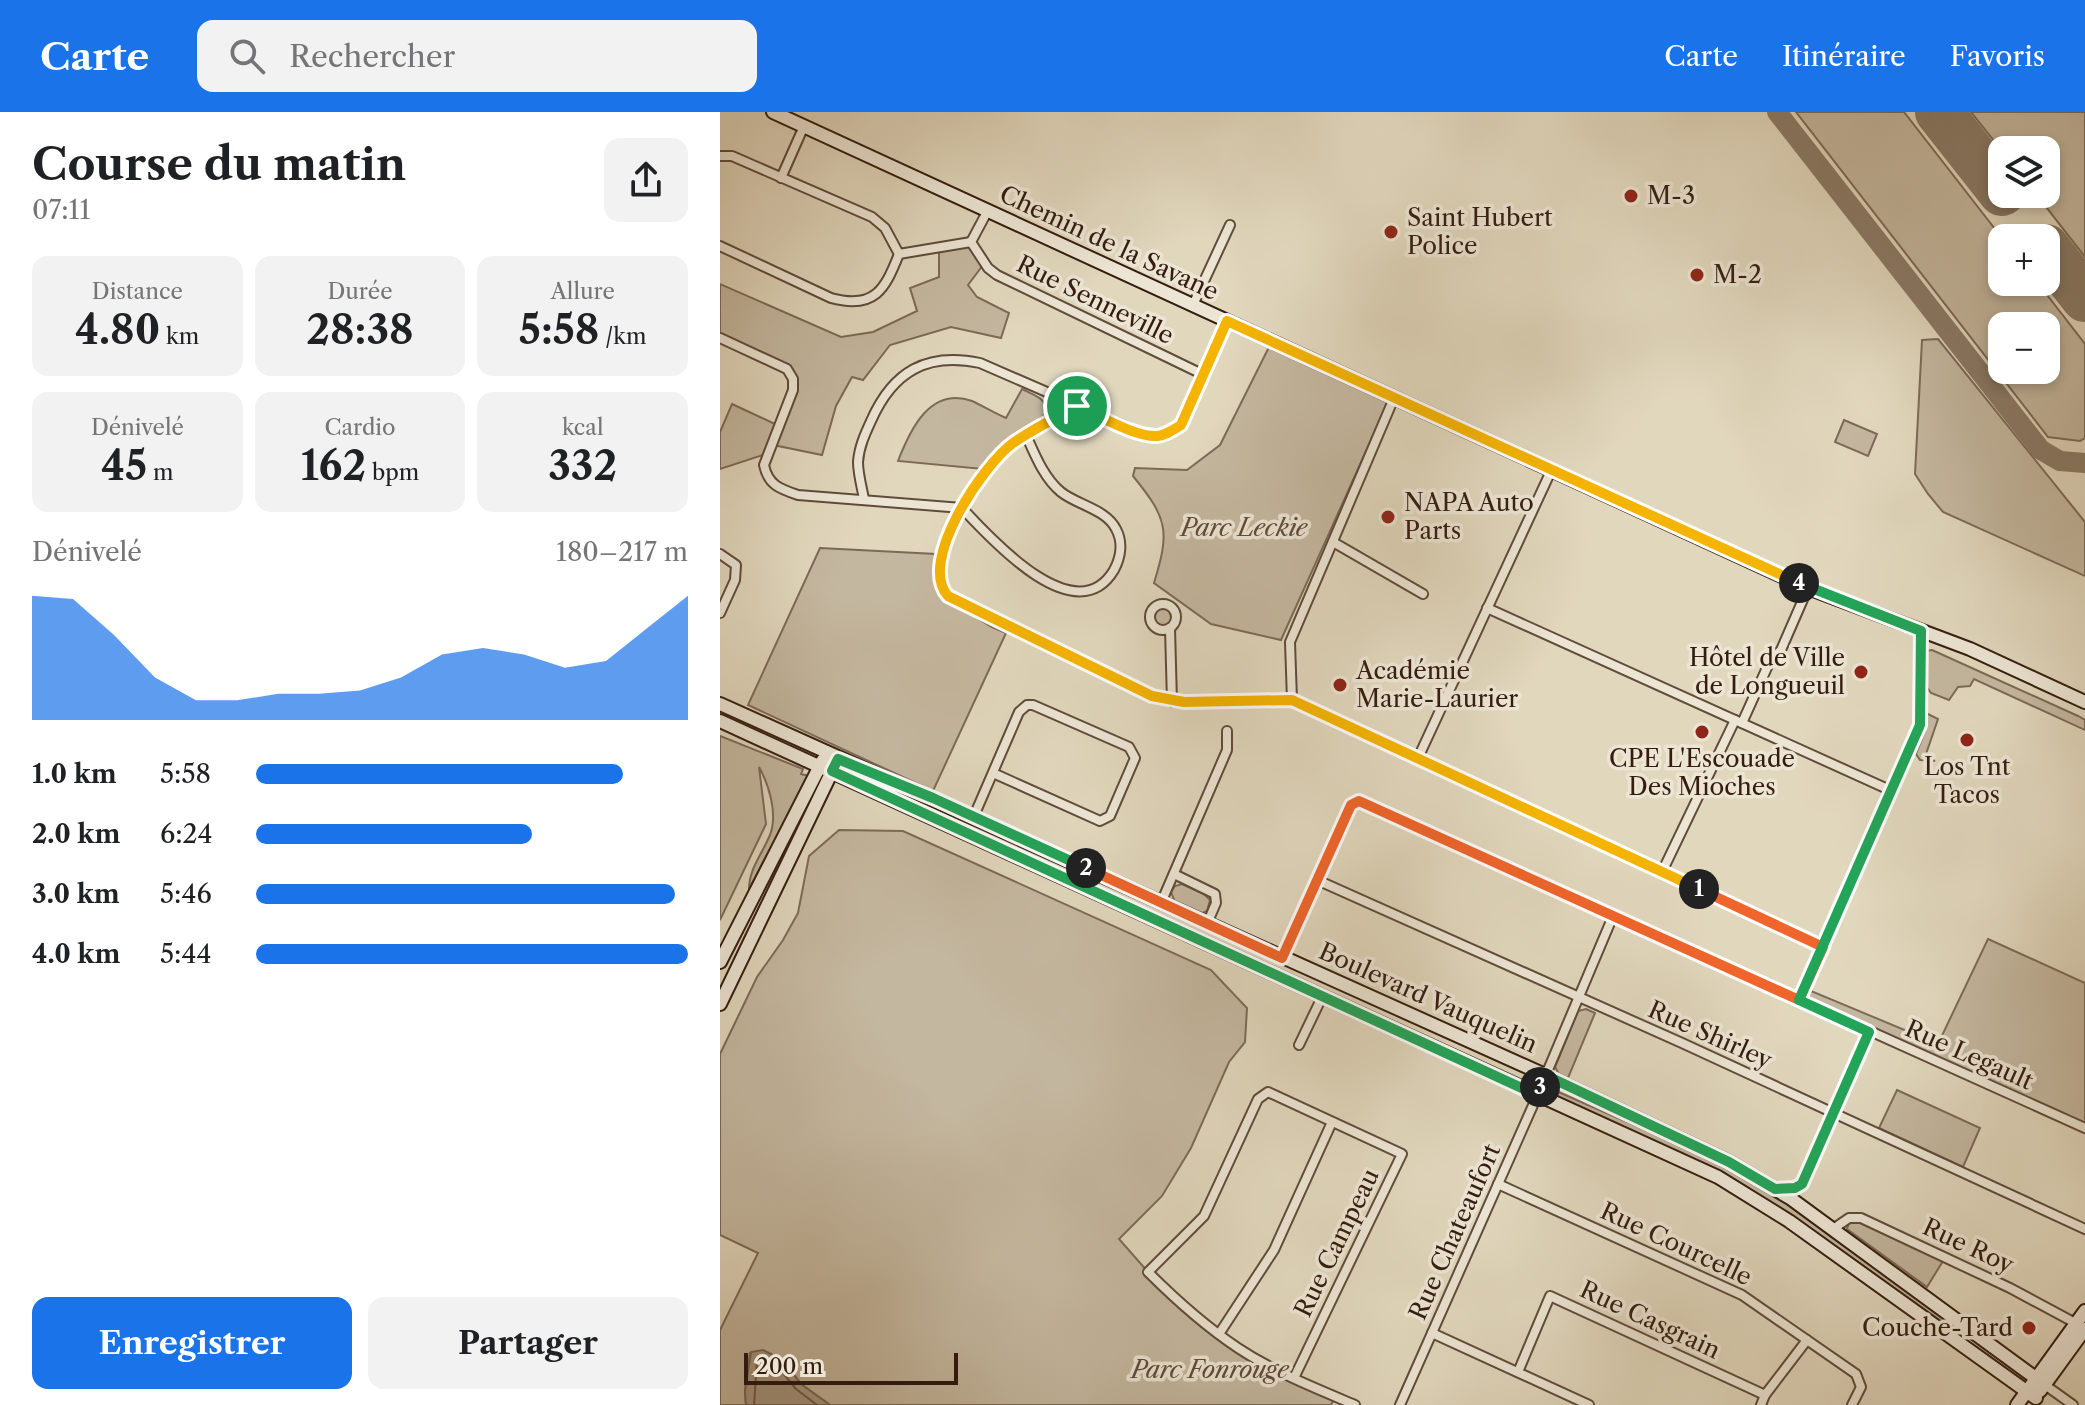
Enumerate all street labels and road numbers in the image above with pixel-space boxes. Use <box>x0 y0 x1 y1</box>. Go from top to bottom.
street label: Chemin de la Savane <box>995 179 1223 306</box>
street label: Rue Senneville <box>1012 249 1178 350</box>
street label: Boulevard Vauquelin <box>1315 936 1542 1059</box>
street label: Rue Shirley <box>1644 994 1777 1075</box>
street label: Rue Legault <box>1901 1013 2038 1096</box>
street label: Rue Chateaufort <box>1403 1139 1506 1324</box>
street label: Rue Campeau <box>1288 1164 1385 1322</box>
street label: Rue Courcelle <box>1596 1196 1757 1291</box>
street label: Rue Roy <box>1918 1212 2019 1279</box>
street label: Rue Casgrain <box>1575 1274 1725 1365</box>

